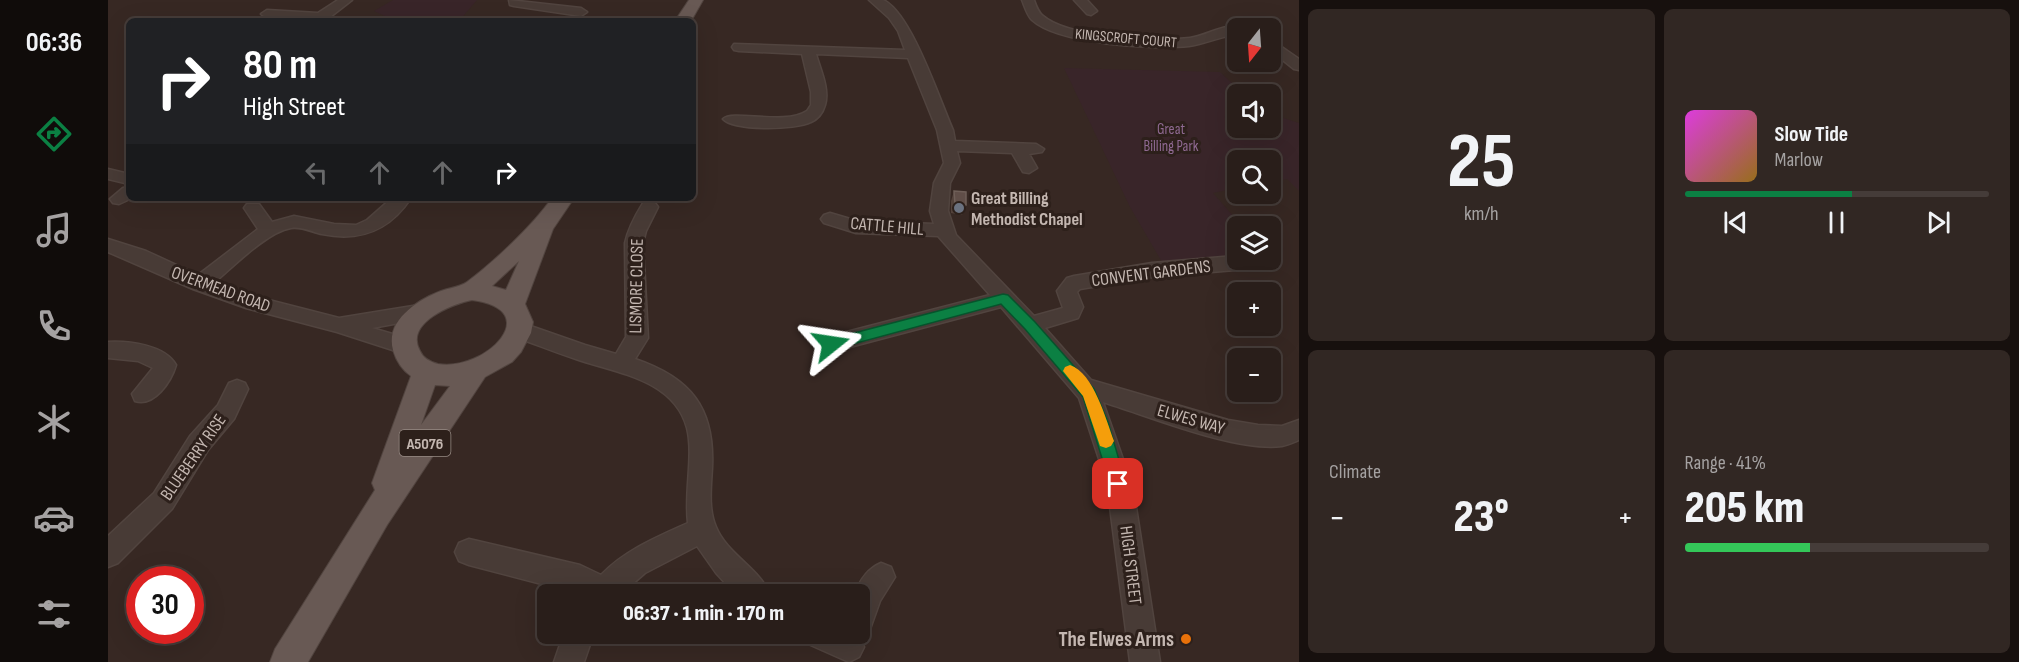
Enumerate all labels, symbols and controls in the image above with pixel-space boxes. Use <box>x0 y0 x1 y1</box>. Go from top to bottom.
north arrow <box>1227 18 1281 72</box>
map controls <box>1227 18 1281 402</box>
street label: KINGSCROFT COURT <box>1074 25 1178 52</box>
text: 06:36 <box>26 27 82 59</box>
text: 80 m <box>243 40 317 91</box>
icon: right <box>144 42 222 120</box>
button: sound <box>1227 84 1281 138</box>
text: High Street <box>243 91 345 123</box>
icon: directions <box>33 113 75 155</box>
text: 25 <box>1447 116 1515 209</box>
park label: Great Billing Park <box>1144 120 1199 156</box>
text: Slow Tide <box>1775 121 1848 148</box>
text: Marlow <box>1775 148 1823 172</box>
button: search <box>1227 150 1281 204</box>
icon: left <box>300 156 333 189</box>
icon: ahead <box>363 156 396 189</box>
icon: ahead <box>426 156 459 189</box>
icon: right <box>489 156 522 189</box>
place label: Great Billing Methodist Chapel <box>971 188 1083 230</box>
marker: Great Billing Methodist Chapel <box>952 201 966 215</box>
text: km/h <box>1464 202 1499 226</box>
icon: previous <box>1719 206 1752 239</box>
icon: pause <box>1820 206 1853 239</box>
icon: next <box>1922 206 1955 239</box>
icon: music <box>33 209 75 251</box>
street label: CATTLE HILL <box>849 213 925 240</box>
button: layers <box>1227 216 1281 270</box>
street label: LISMORE CLOSE <box>625 238 648 334</box>
street label: CONVENT GARDENS <box>1090 256 1212 291</box>
street label: OVERMEAD ROAD <box>169 262 273 317</box>
button: + <box>1227 282 1281 336</box>
icon: phone <box>33 305 75 347</box>
position arrow <box>799 312 863 376</box>
button: − <box>1227 348 1281 402</box>
street label: ELWES WAY <box>1155 400 1227 439</box>
icon: climate <box>33 401 75 443</box>
street label: BLUEBERRY RISE <box>156 410 231 504</box>
road number: A5076 <box>400 430 450 456</box>
text: Range · 41% <box>1685 451 1766 475</box>
pin <box>1092 458 1143 509</box>
text: Climate <box>1329 460 1381 484</box>
icon: arrive <box>1101 467 1134 500</box>
text: 205 km <box>1685 481 1804 536</box>
text: 23° <box>1454 490 1509 545</box>
icon: car <box>33 497 75 539</box>
text: − <box>1329 498 1345 538</box>
text: + <box>1617 498 1633 538</box>
street label: HIGH STREET <box>1115 524 1146 606</box>
speed limit sign: 30 <box>126 566 204 644</box>
icon: filters <box>33 593 75 635</box>
text: 06:37 · 1 min · 170 m <box>623 600 784 627</box>
place label: The Elwes Arms <box>1058 627 1174 652</box>
marker: The Elwes Arms <box>1179 632 1193 646</box>

